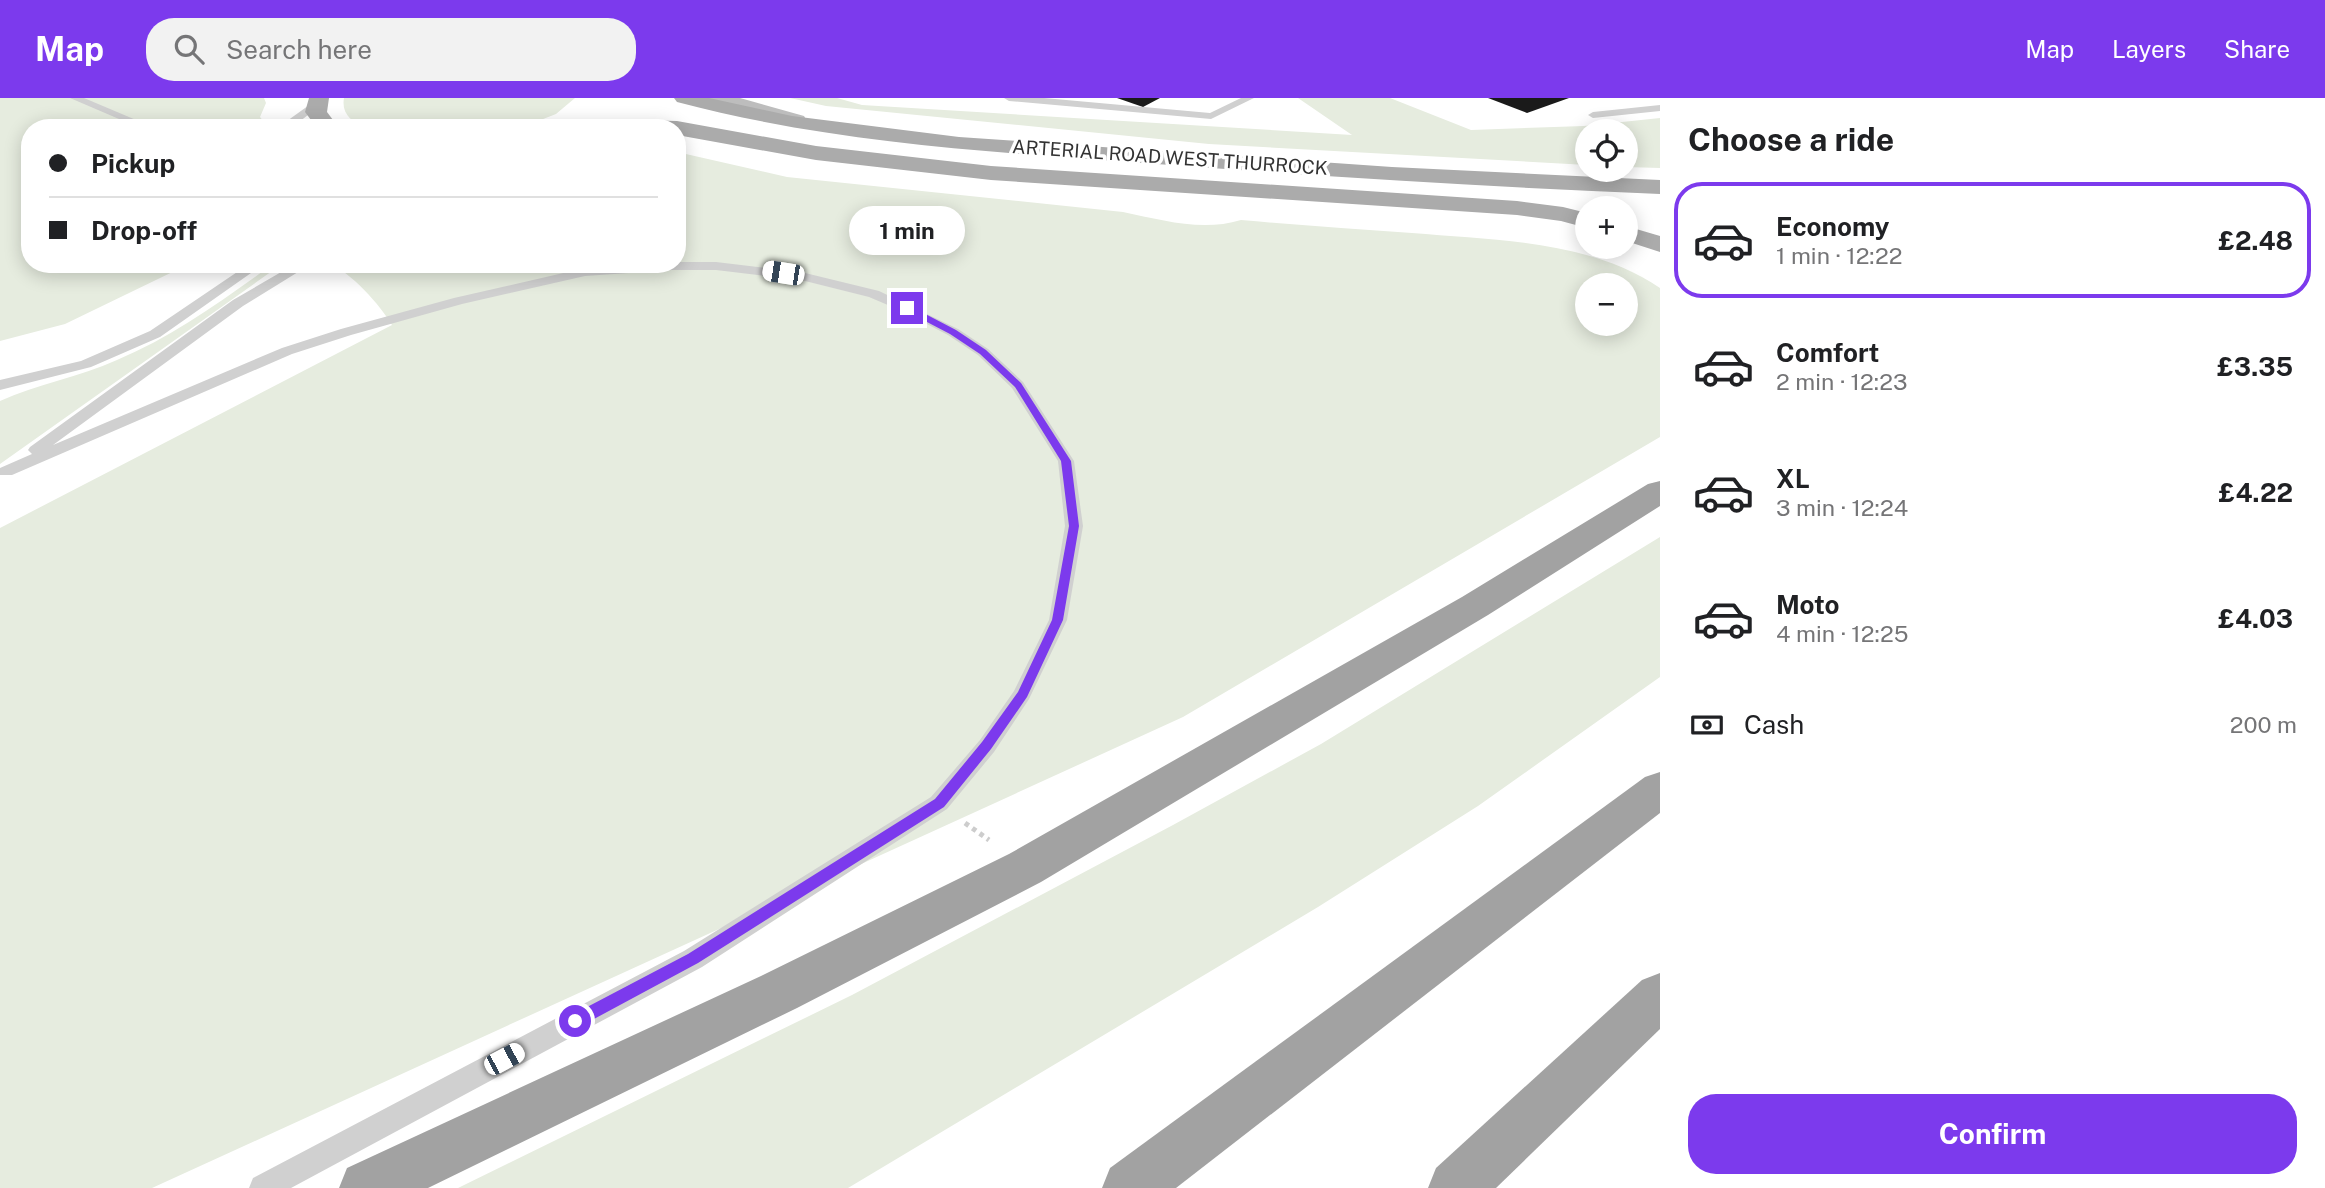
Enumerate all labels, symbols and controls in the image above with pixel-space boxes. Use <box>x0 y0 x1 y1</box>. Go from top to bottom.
search box <box>146 18 636 81</box>
text: Map <box>35 30 104 68</box>
icon: search <box>170 30 208 68</box>
text: Search here <box>226 34 372 65</box>
text: Map <box>2025 35 2074 63</box>
text: Layers <box>2112 35 2186 63</box>
text: Share <box>2224 35 2290 63</box>
map controls <box>1575 119 1638 336</box>
button: locate <box>1575 119 1638 182</box>
text: Choose a ride <box>1688 121 1894 158</box>
street label: ARTERIAL ROAD WEST THURROCK <box>1012 135 1329 179</box>
text: Pickup <box>91 148 175 179</box>
button: + <box>1575 196 1638 259</box>
callout: 1 min <box>849 206 965 256</box>
icon: car <box>1692 209 1755 272</box>
text: Economy <box>1776 211 1889 242</box>
text: Drop-off <box>91 215 197 246</box>
text: 1 min <box>879 217 935 244</box>
text: £2.48 <box>2218 225 2293 256</box>
text: 1 min · 12:22 <box>1776 242 1902 269</box>
car <box>761 259 806 287</box>
button: − <box>1575 273 1638 336</box>
route end <box>891 292 923 324</box>
icon: car <box>1692 335 1755 398</box>
text: Comfort <box>1776 337 1879 368</box>
text: £3.35 <box>2217 351 2293 382</box>
text: 2 min · 12:23 <box>1776 368 1908 395</box>
icon: car <box>1692 461 1755 524</box>
text: XL <box>1776 463 1810 494</box>
text: £4.22 <box>2219 477 2293 508</box>
text: 3 min · 12:24 <box>1776 494 1908 521</box>
icon: car <box>1692 587 1755 650</box>
text: Moto <box>1776 589 1839 620</box>
text: £4.03 <box>2218 603 2293 634</box>
text: 4 min · 12:25 <box>1776 620 1909 647</box>
icon: cash <box>1688 706 1726 744</box>
text: Cash <box>1744 709 1804 740</box>
text: 200 m <box>2230 711 2297 738</box>
route start <box>559 1005 591 1037</box>
car <box>481 1040 528 1078</box>
button: Confirm <box>1688 1094 2297 1174</box>

